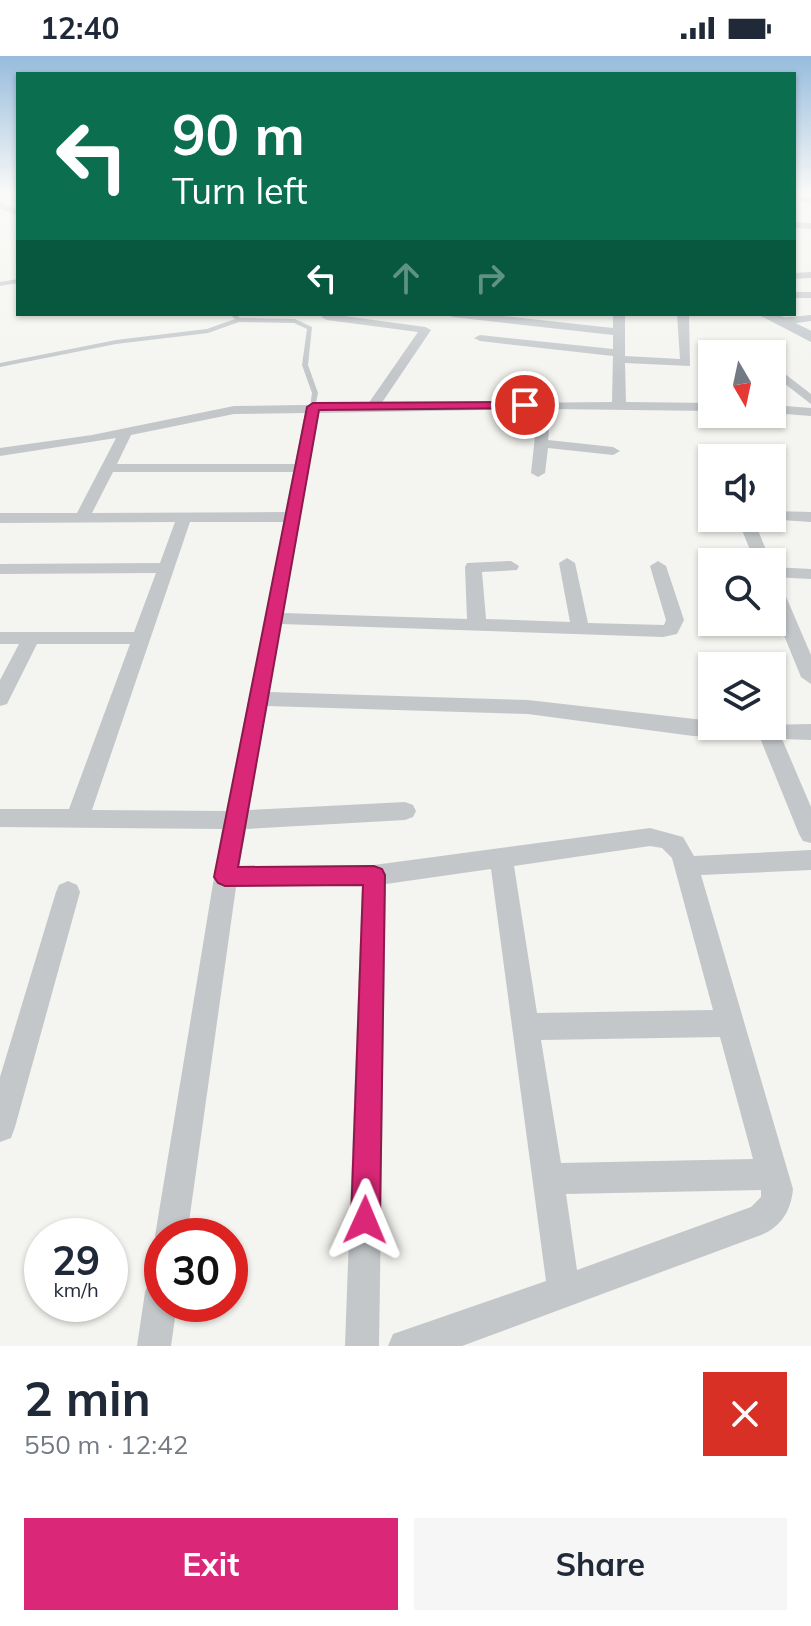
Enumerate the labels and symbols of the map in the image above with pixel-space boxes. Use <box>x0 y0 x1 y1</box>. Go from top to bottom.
north arrow <box>698 340 786 428</box>
pin <box>491 371 559 439</box>
position arrow <box>323 1178 407 1262</box>
speed limit sign: 30 <box>144 1218 248 1322</box>

